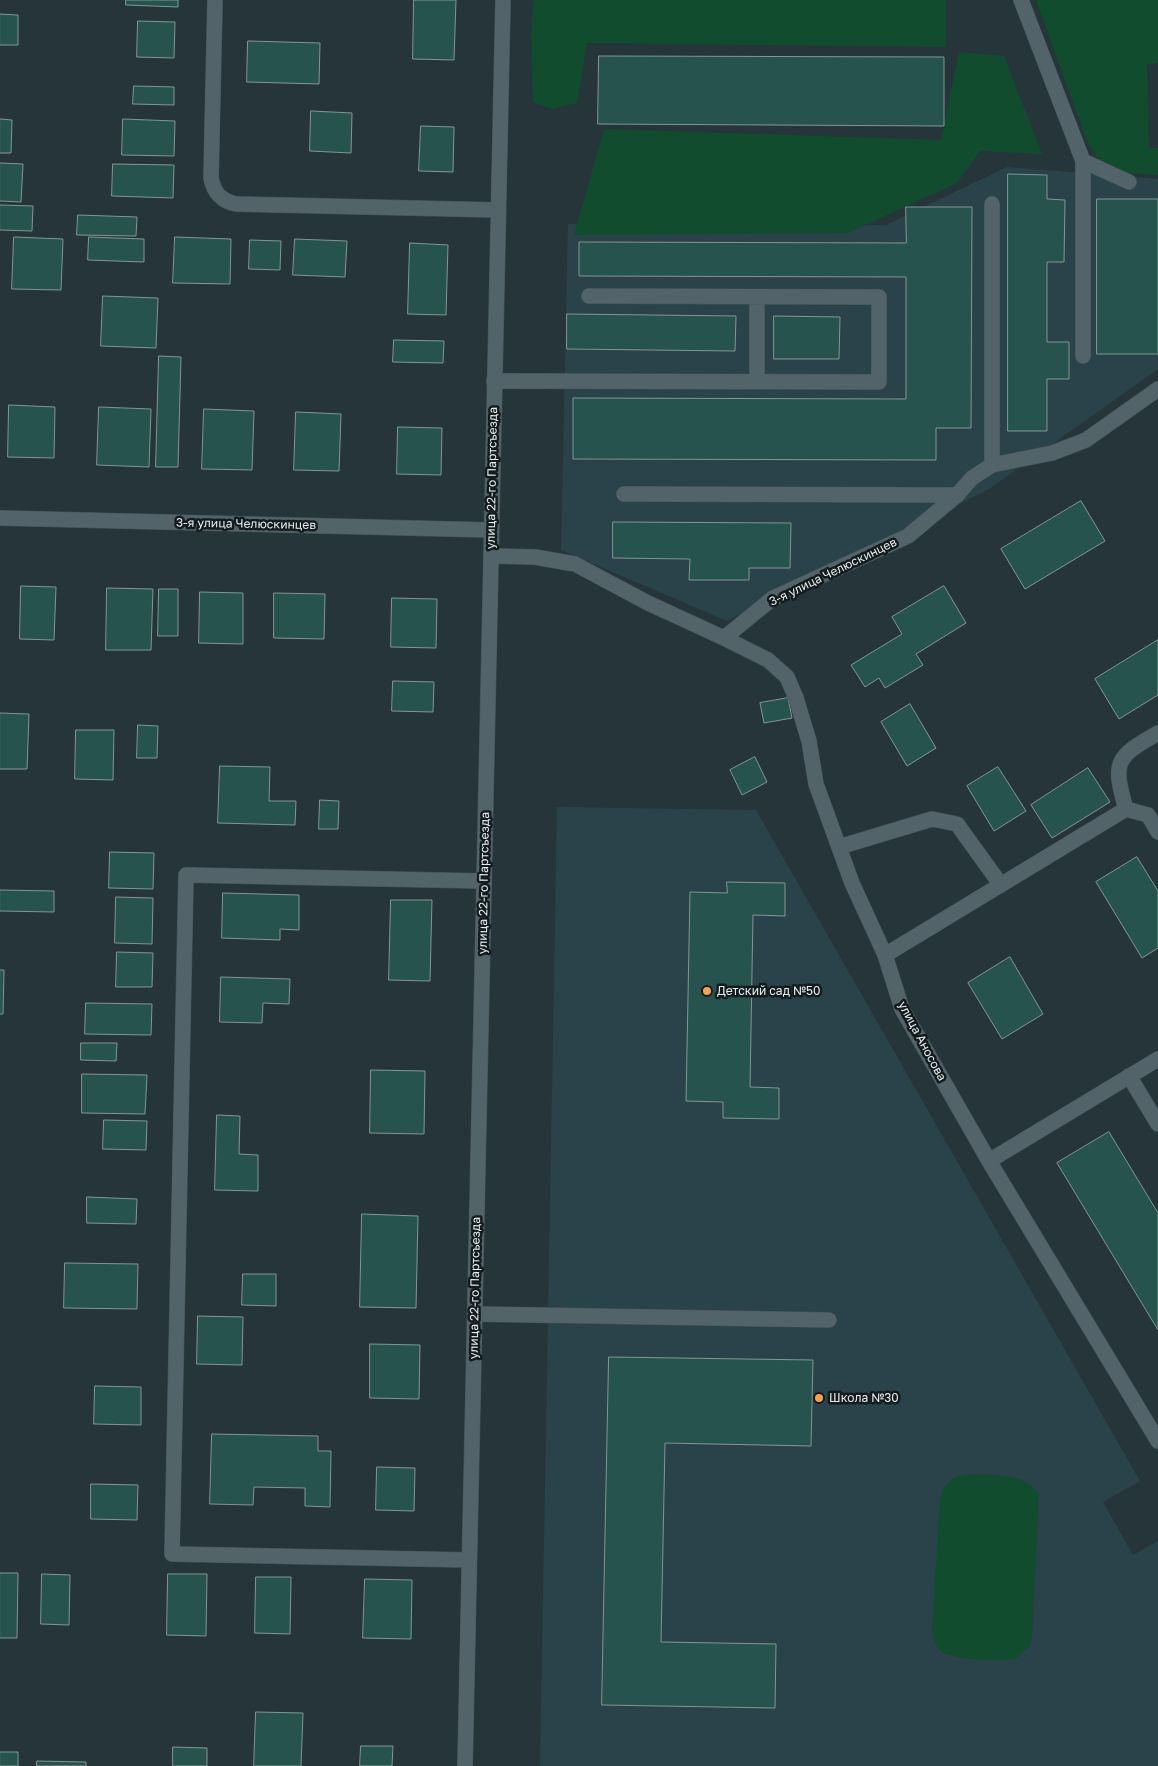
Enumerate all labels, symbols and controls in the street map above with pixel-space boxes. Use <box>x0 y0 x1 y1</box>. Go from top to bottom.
street label: улица 22-го Партсъезда <box>484 407 500 549</box>
street label: 3-я улица Челюскинцев <box>176 516 316 532</box>
street label: 3-я улица Челюскинцев <box>767 535 899 609</box>
street label: улица 22-го Партсъезда <box>476 812 492 954</box>
place label: Детский сад №50 <box>717 984 820 998</box>
marker: Детский сад №50 <box>701 985 713 997</box>
street label: улица Аносова <box>895 999 949 1083</box>
street label: улица 22-го Партсъезда <box>467 1217 483 1359</box>
place label: Школа №30 <box>829 1391 899 1405</box>
marker: Школа №30 <box>813 1392 825 1404</box>

